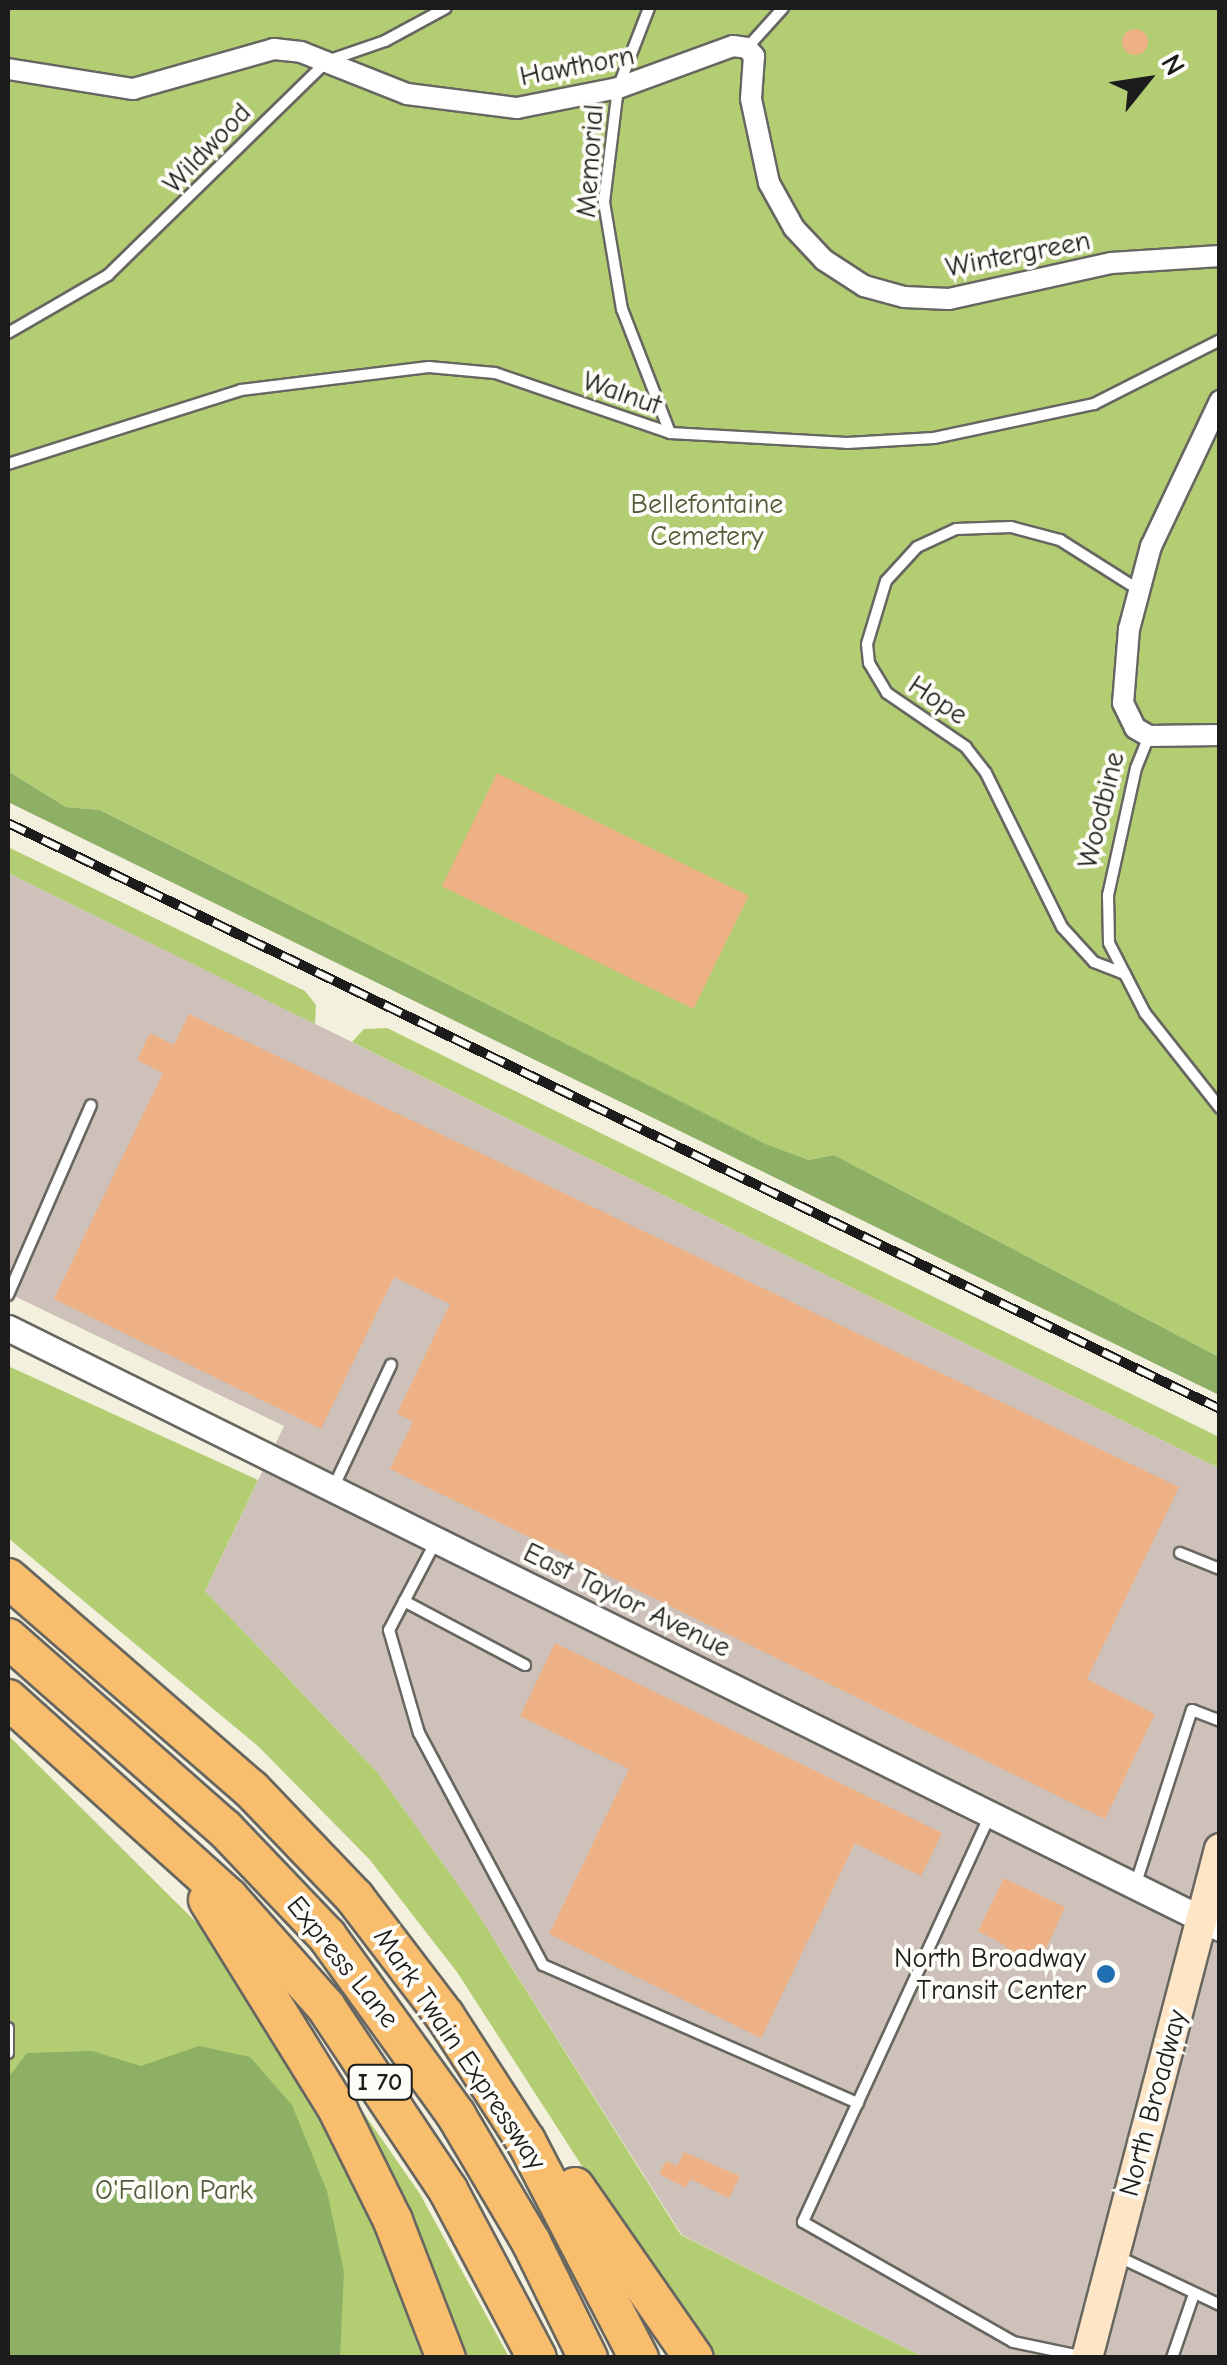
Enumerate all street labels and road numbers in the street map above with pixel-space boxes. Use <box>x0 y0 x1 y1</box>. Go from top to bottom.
street label: Hawthorn <box>517 38 637 94</box>
street label: Wildwood <box>156 96 258 200</box>
street label: Memorial <box>569 103 611 219</box>
street label: Wintergreen <box>943 224 1093 284</box>
street label: Walnut <box>578 364 666 422</box>
street label: Hope <box>902 668 974 732</box>
street label: Woodbine <box>1070 748 1132 872</box>
street label: East Taylor Avenue <box>518 1535 736 1665</box>
street label: Express Lane <box>280 1889 406 2035</box>
street label: Mark Twain Expressway <box>367 1922 553 2176</box>
street label: North Broadway <box>1112 2006 1194 2200</box>
road number: I 70 <box>348 2062 412 2102</box>

